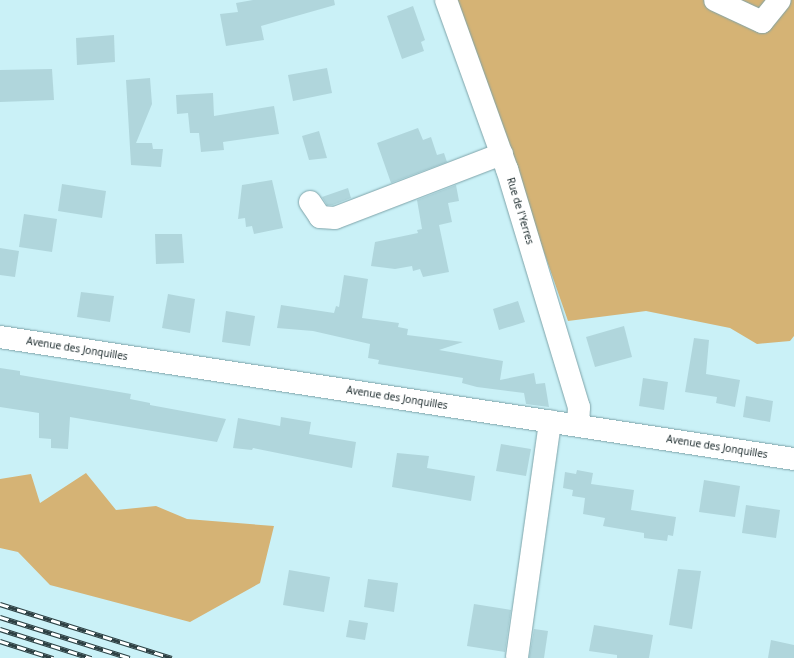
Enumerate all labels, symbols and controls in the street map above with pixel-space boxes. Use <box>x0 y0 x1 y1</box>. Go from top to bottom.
street label: Rue de l'Yerres <box>504 176 536 246</box>
street label: Avenue des Jonquilles <box>26 335 128 363</box>
street label: Avenue des Jonquilles <box>346 384 448 412</box>
street label: Avenue des Jonquilles <box>666 433 768 461</box>

